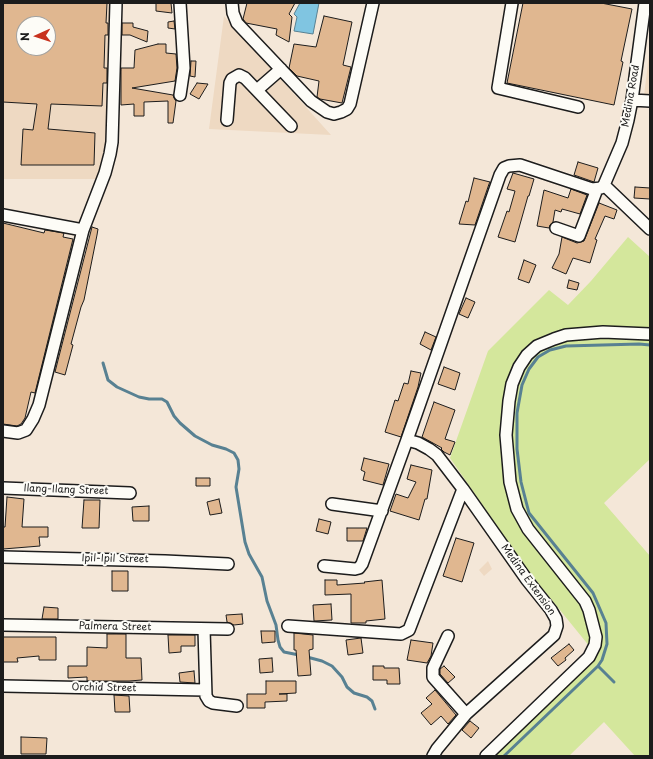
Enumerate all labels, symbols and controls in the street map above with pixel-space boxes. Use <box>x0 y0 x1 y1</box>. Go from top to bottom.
north arrow <box>16 16 56 56</box>
text: N <box>16 32 33 41</box>
street label: Medina Road <box>620 64 642 128</box>
street label: Ilang-Ilang Street <box>23 483 109 497</box>
street label: Medina Extension <box>498 542 558 618</box>
street label: Ipil-Ipil Street <box>81 552 149 566</box>
street label: Palmera Street <box>79 620 151 634</box>
street label: Orchid Street <box>71 681 137 695</box>

